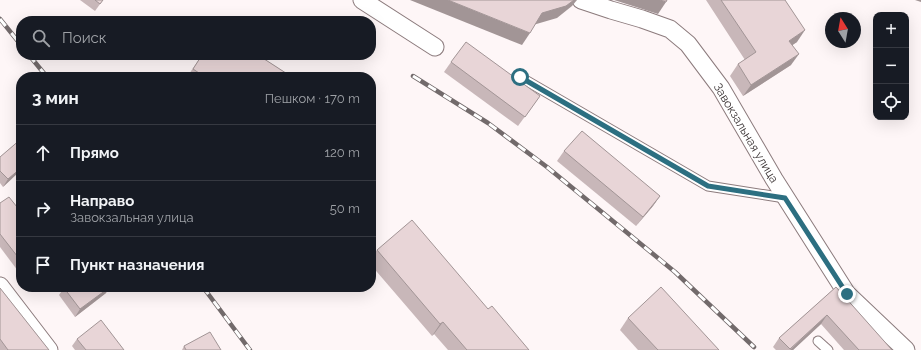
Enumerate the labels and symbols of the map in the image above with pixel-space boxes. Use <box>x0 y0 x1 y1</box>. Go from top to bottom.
north arrow <box>825 12 861 48</box>
route start <box>511 68 529 86</box>
street label: Завокзальная улица <box>711 81 781 185</box>
route end <box>838 285 856 303</box>

